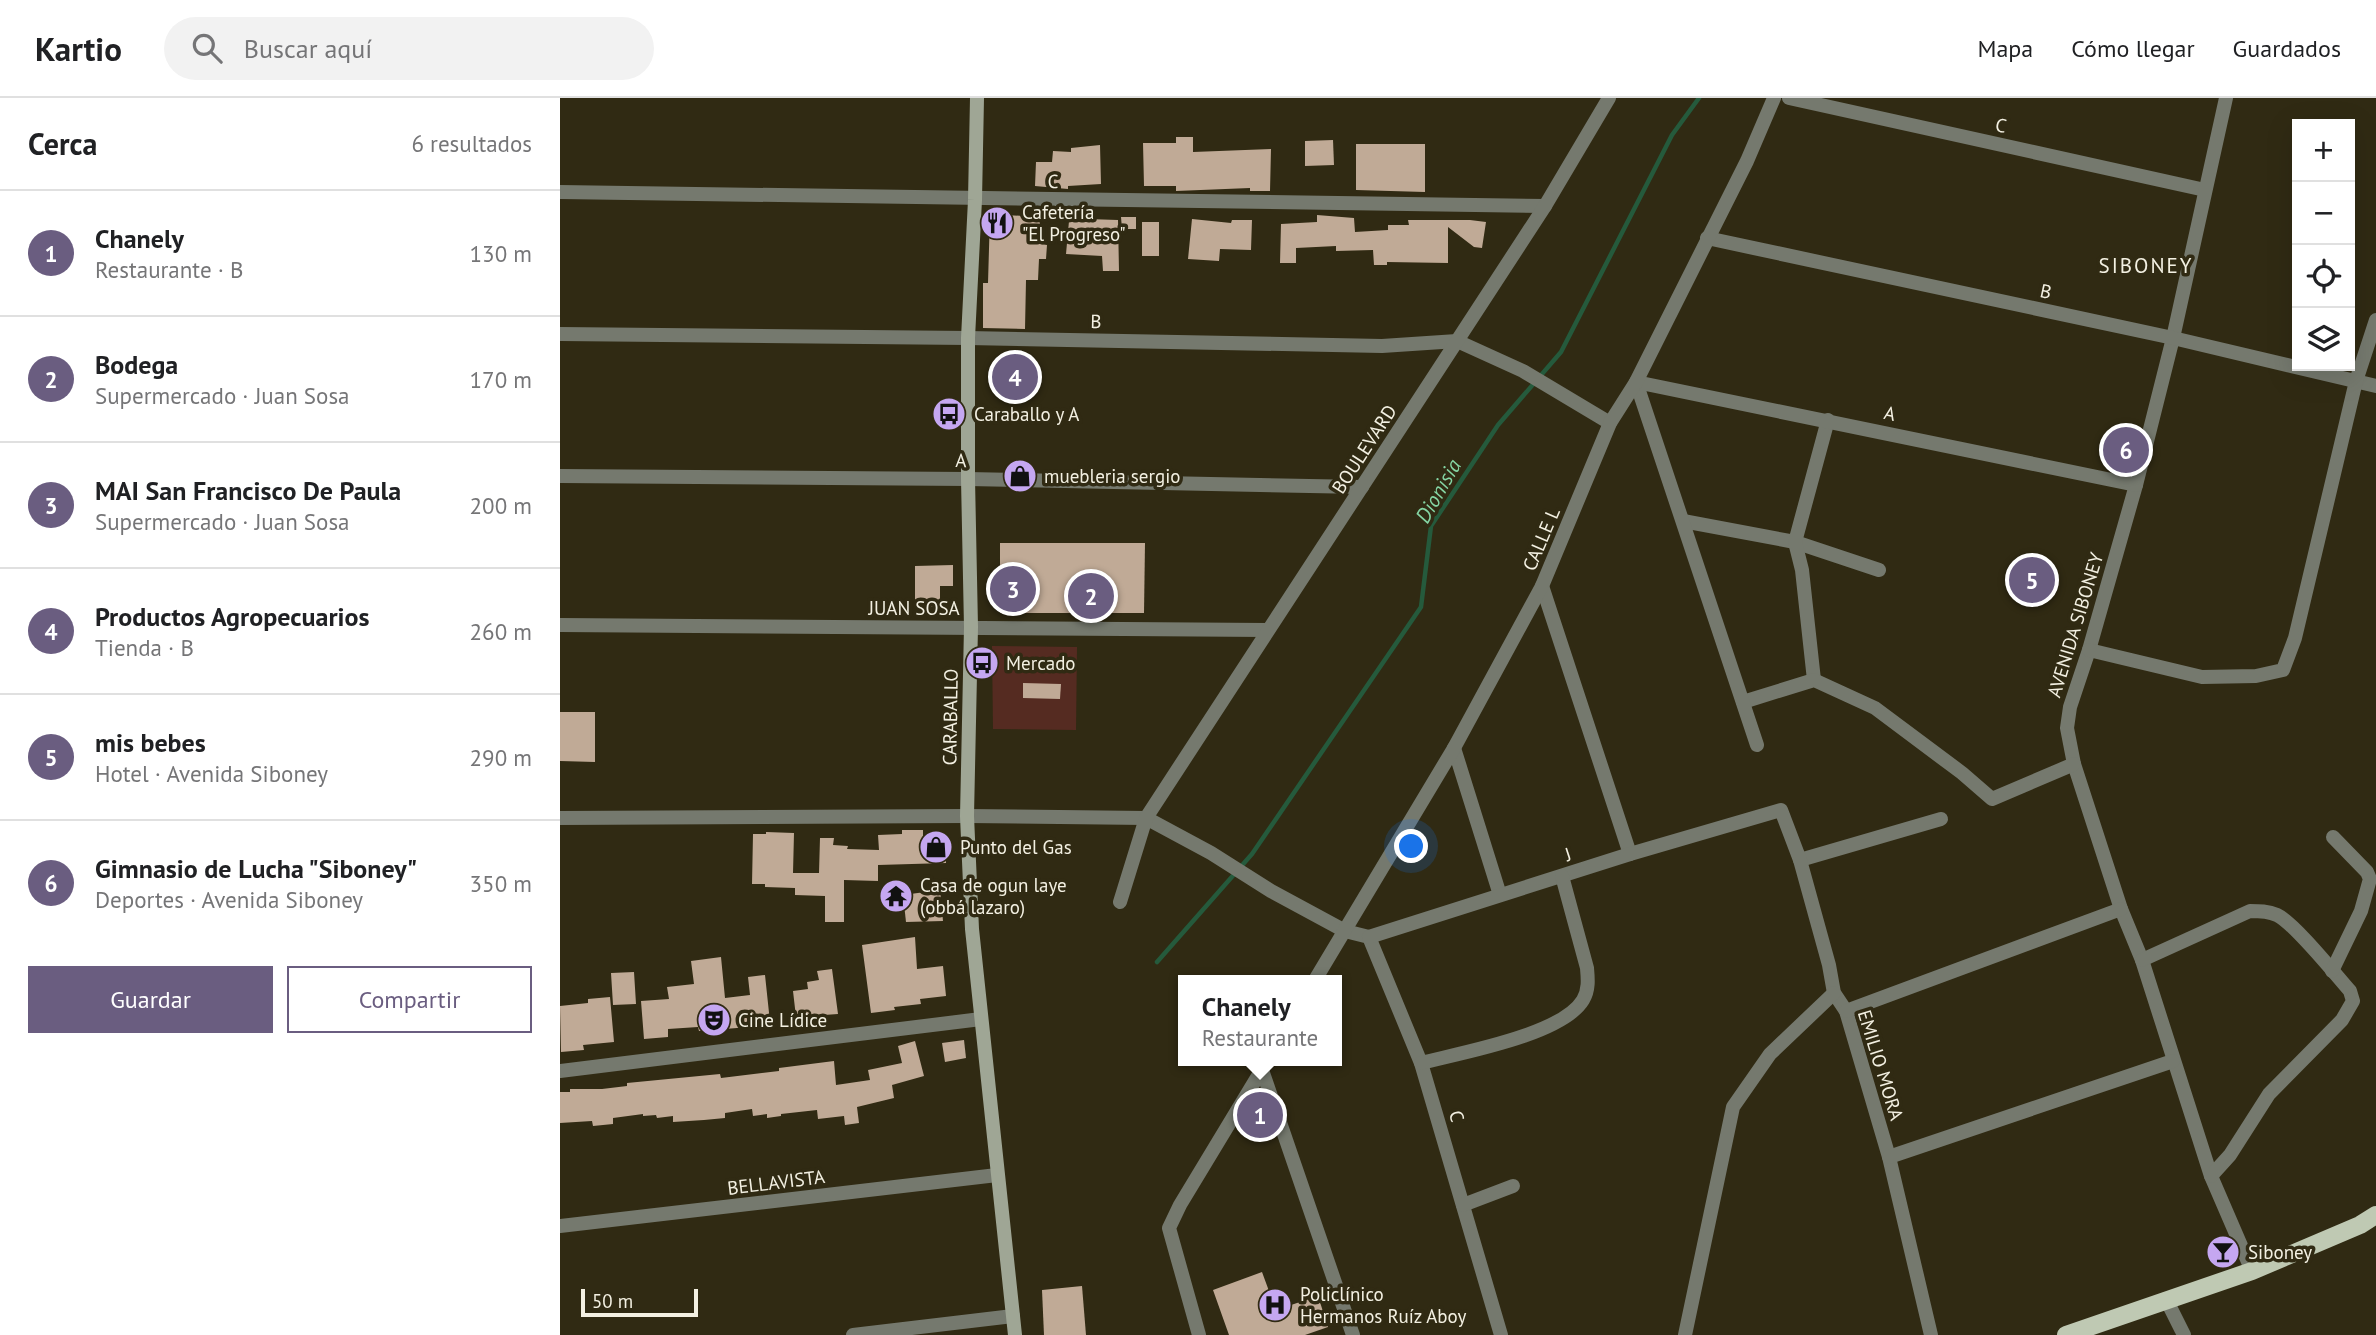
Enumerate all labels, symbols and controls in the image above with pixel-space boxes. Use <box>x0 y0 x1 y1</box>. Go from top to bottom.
search box <box>164 17 654 80</box>
text: Kartio <box>35 27 122 70</box>
icon: search <box>188 29 226 67</box>
text: Buscar aquí <box>244 32 372 65</box>
text: Mapa <box>1977 33 2033 64</box>
text: Cómo llegar <box>2071 33 2195 64</box>
text: Guardados <box>2233 33 2341 64</box>
street label: C <box>1993 112 2009 138</box>
map controls <box>2292 119 2355 371</box>
button: + <box>2292 119 2355 182</box>
text: Cerca <box>28 124 97 163</box>
text: 6 resultados <box>411 129 532 158</box>
street label: C <box>1047 169 1059 193</box>
button: − <box>2292 182 2355 245</box>
place label: Cafetería "El Progreso" <box>1022 200 1126 246</box>
restaurant icon: Cafetería "El Progreso" <box>978 204 1016 242</box>
text: Chanely <box>95 222 184 255</box>
text: 1 <box>44 239 58 268</box>
text: 130 m <box>470 239 532 268</box>
button: locate <box>2292 245 2355 308</box>
district label: SIBONEY <box>2099 252 2194 279</box>
text: Restaurante · B <box>95 255 243 284</box>
street label: B <box>2038 278 2054 304</box>
button: layers <box>2292 308 2355 371</box>
street label: B <box>1090 309 1102 333</box>
text: Bodega <box>95 348 178 381</box>
pin: 4 <box>992 351 1038 403</box>
text: 2 <box>44 365 58 394</box>
text: 170 m <box>470 365 532 394</box>
text: Supermercado · Juan Sosa <box>95 381 350 410</box>
bus stop icon: Caraballo y A <box>930 395 968 433</box>
street label: BOULEVARD <box>1326 400 1402 498</box>
street label: A <box>1882 400 1898 426</box>
place label: Caraballo y A <box>974 402 1079 426</box>
pin: 6 <box>2103 424 2149 476</box>
street label: A <box>955 448 967 472</box>
water label: Dionisia <box>1409 454 1467 528</box>
shop icon: muebleria sergio <box>1001 457 1039 495</box>
place label: muebleria sergio <box>1044 464 1180 488</box>
text: MAI San Francisco De Paula <box>95 474 401 507</box>
text: 3 <box>44 491 58 520</box>
text: 200 m <box>470 491 532 520</box>
street label: CALLE L <box>1517 504 1565 574</box>
text: Supermercado · Juan Sosa <box>95 507 350 536</box>
street label: AVENIDA SIBONEY <box>2042 549 2109 700</box>
pin: 5 <box>2009 554 2055 606</box>
pin: 3 <box>990 563 1036 615</box>
pin: 2 <box>1068 570 1114 622</box>
street label: JUAN SOSA <box>867 596 960 620</box>
text: Productos Agropecuarios <box>95 600 369 633</box>
text: 4 <box>44 617 58 646</box>
text: 260 m <box>470 617 532 646</box>
text: Tienda · B <box>95 633 194 662</box>
bus stop icon: Mercado <box>963 644 1001 682</box>
place label: Mercado <box>1006 651 1076 675</box>
street label: CARABALLO <box>937 668 963 766</box>
text: mis bebes <box>95 726 206 759</box>
text: 5 <box>44 743 58 772</box>
text: 290 m <box>470 743 532 772</box>
text: Hotel · Avenida Siboney <box>95 759 328 788</box>
shop icon: Punto del Gas <box>917 828 955 866</box>
your location <box>1394 829 1428 863</box>
place label: Punto del Gas <box>960 835 1072 859</box>
street label: J <box>1561 842 1574 867</box>
text: Gimnasio de Lucha "Siboney" <box>95 852 417 885</box>
text: 6 <box>44 869 58 898</box>
text: 350 m <box>470 869 532 898</box>
place label: Casa de ogun laye (obbá lazaro) <box>920 873 1067 919</box>
temple icon: Casa de ogun laye (obbá lazaro) <box>877 877 915 915</box>
text: Deportes · Avenida Siboney <box>95 885 363 914</box>
button: Guardar <box>28 966 273 1033</box>
button: Compartir <box>287 966 532 1033</box>
popup <box>1178 975 1342 1066</box>
text: Chanely <box>1202 990 1291 1023</box>
theatre icon: Cine Lídice <box>695 1001 733 1039</box>
street label: EMILIO MORA <box>1853 1007 1909 1123</box>
place label: Cine Lídice <box>738 1008 827 1032</box>
text: Restaurante <box>1202 1023 1318 1052</box>
pin: 1 <box>1237 1089 1283 1141</box>
street label: C <box>1444 1107 1470 1125</box>
street label: BELLAVISTA <box>726 1164 826 1200</box>
bar icon: Siboney <box>2204 1233 2242 1271</box>
place label: Siboney <box>2248 1240 2312 1264</box>
place label: Policlínico Hermanos Ruíz Aboy <box>1300 1282 1467 1328</box>
scale bar <box>581 1286 698 1318</box>
hospital icon: Policlínico Hermanos Ruíz Aboy <box>1256 1286 1294 1324</box>
text: 50 m <box>592 1289 633 1313</box>

